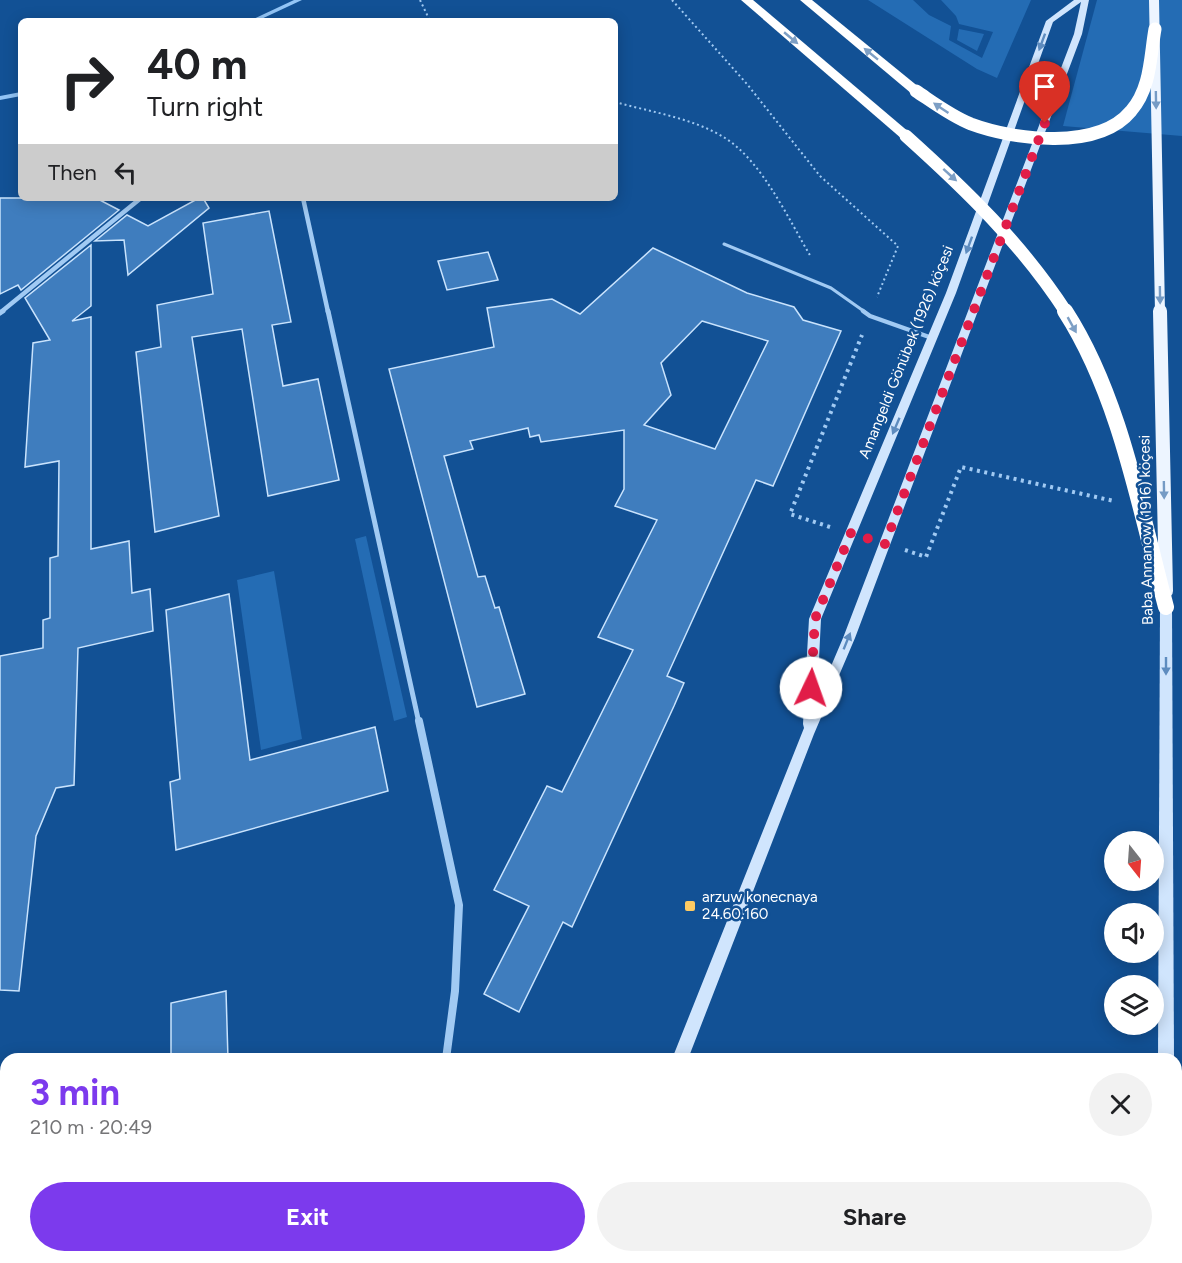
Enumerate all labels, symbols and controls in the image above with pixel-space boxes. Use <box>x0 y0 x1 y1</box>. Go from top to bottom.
one-way arrow <box>783 31 798 44</box>
one-way arrow <box>1037 33 1047 51</box>
text: 40 m <box>147 39 247 90</box>
icon: right <box>48 42 126 120</box>
one-way arrow <box>863 48 879 61</box>
pin <box>1019 61 1070 123</box>
icon: arrive <box>1028 70 1061 103</box>
text: Turn right <box>147 90 263 123</box>
one-way arrow <box>1152 91 1161 110</box>
one-way arrow <box>934 102 950 114</box>
icon: left <box>109 156 142 189</box>
text: Then <box>48 159 97 186</box>
one-way arrow <box>942 168 957 181</box>
one-way arrow <box>963 236 973 254</box>
street label: Amangeldi Gönübek (1926) köçesi <box>855 243 957 461</box>
one-way arrow <box>1155 286 1165 305</box>
one-way arrow <box>1067 317 1077 334</box>
one-way arrow <box>891 417 900 435</box>
street label: Baba Annanow (1916) köçesi <box>1135 435 1157 625</box>
one-way arrow <box>1159 481 1168 500</box>
one-way arrow <box>842 632 852 650</box>
position arrow <box>779 656 843 720</box>
one-way arrow <box>1161 656 1171 675</box>
north arrow <box>1104 831 1164 891</box>
map controls <box>1104 831 1164 1035</box>
place label: arzuw konecnaya 24.60.160 <box>702 888 818 923</box>
marker: arzuw konecnaya 24.60.160 <box>683 899 697 913</box>
button: sound <box>1104 903 1164 963</box>
button: layers <box>1104 975 1164 1035</box>
text: 3 min <box>30 1071 120 1114</box>
button: close <box>1089 1073 1152 1136</box>
text: 210 m · 20:49 <box>30 1115 152 1139</box>
button: Exit <box>30 1182 585 1251</box>
button: Share <box>597 1182 1152 1251</box>

